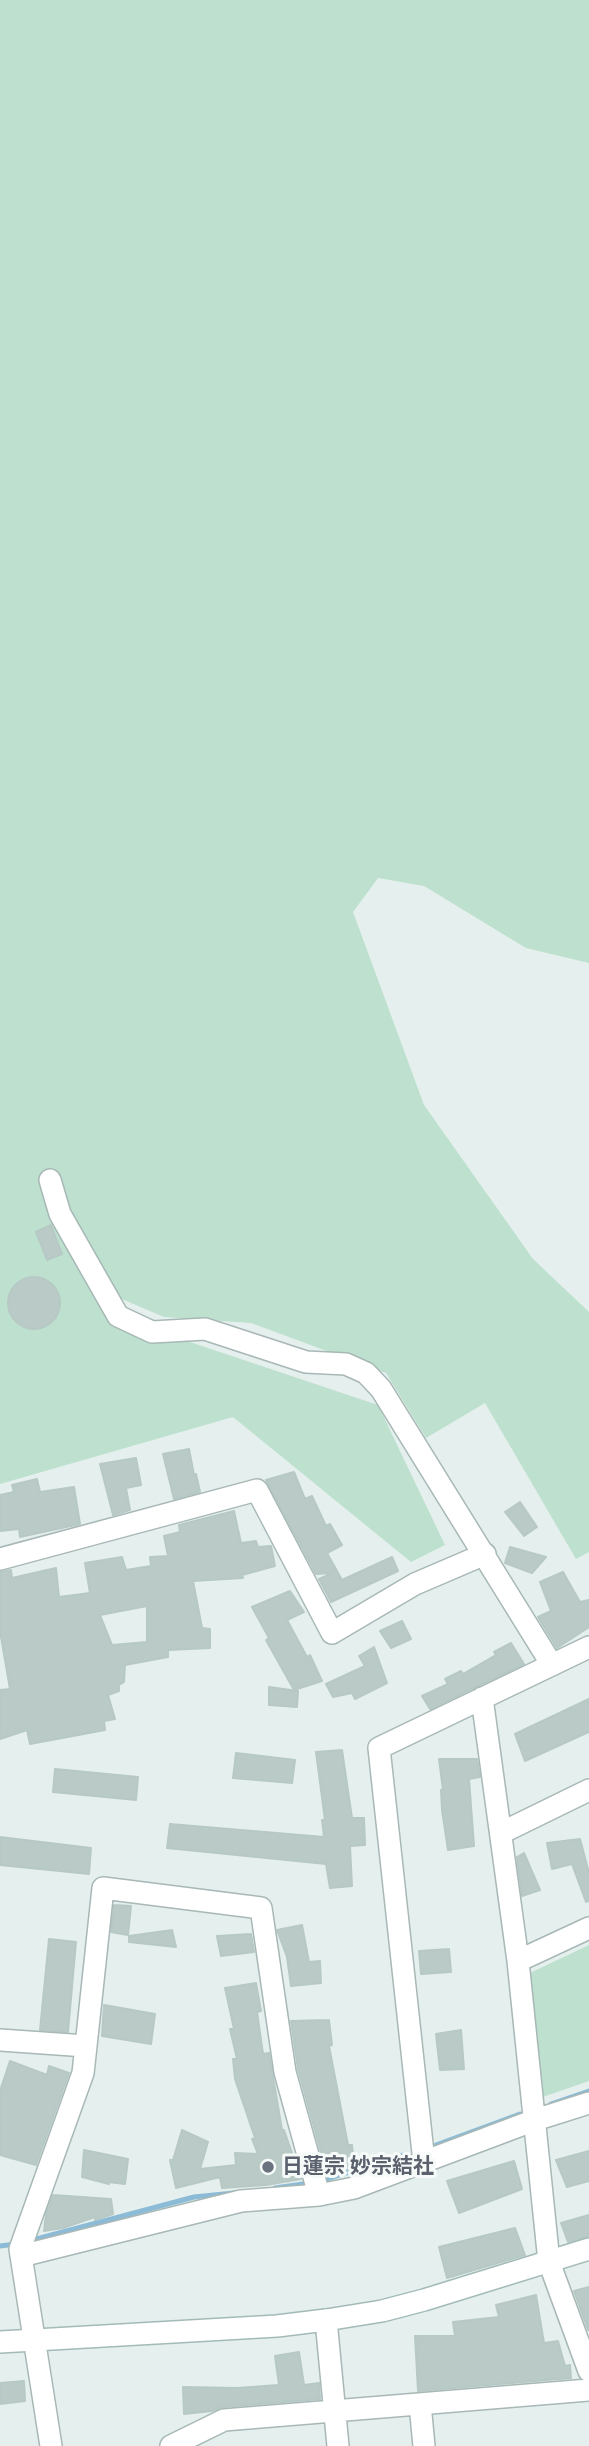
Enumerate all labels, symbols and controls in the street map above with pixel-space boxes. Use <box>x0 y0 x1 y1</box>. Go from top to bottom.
place label: 日蓮宗 妙宗結社 <box>282 2154 434 2180</box>
marker: 日蓮宗 妙宗結社 <box>260 2159 276 2175</box>

